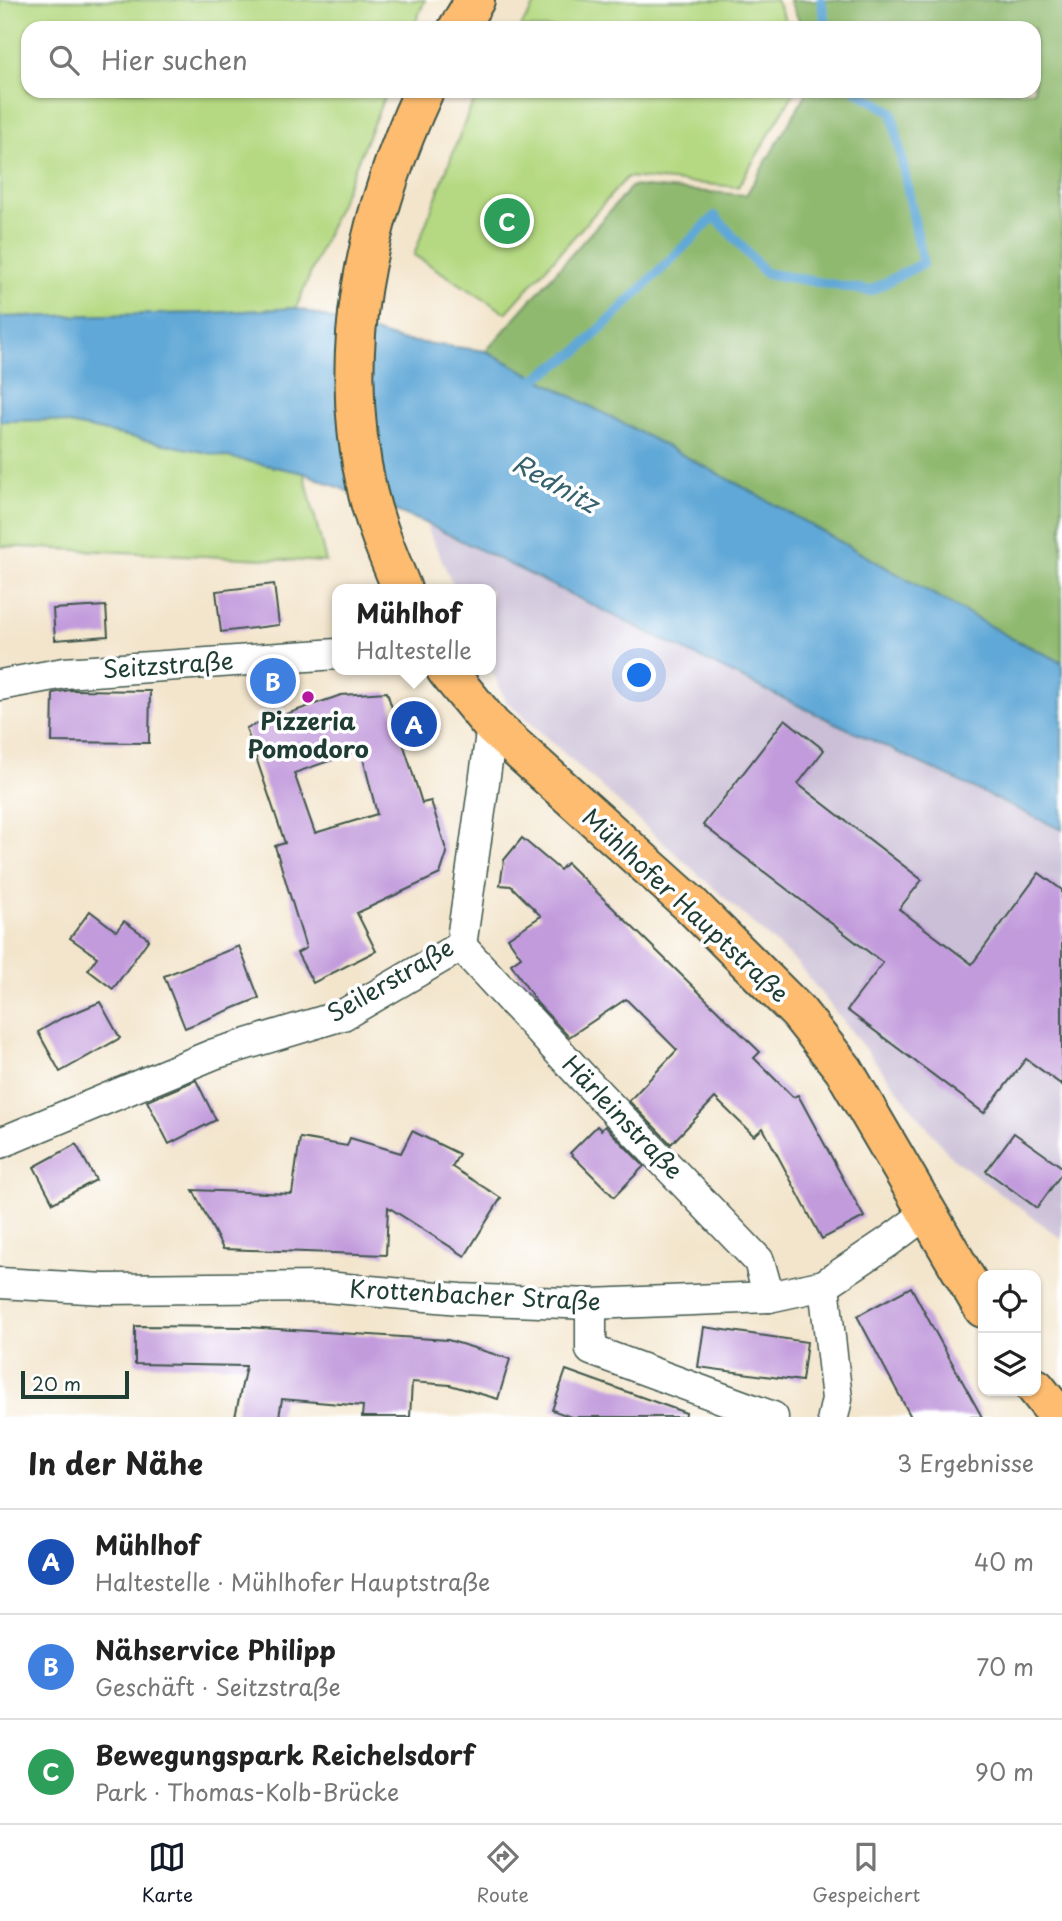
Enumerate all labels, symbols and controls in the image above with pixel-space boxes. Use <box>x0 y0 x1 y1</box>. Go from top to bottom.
search box <box>21 21 1041 98</box>
text: Hier suchen <box>101 40 248 79</box>
icon: search <box>45 41 83 79</box>
pin: C <box>484 195 530 247</box>
water label: Rednitz <box>506 443 609 524</box>
popup <box>332 584 496 675</box>
text: Mühlhof <box>356 593 461 632</box>
text: Haltestelle <box>356 632 472 667</box>
street label: Seitzstraße <box>101 641 234 687</box>
pin: B <box>250 655 296 707</box>
your location <box>622 658 656 692</box>
marker: Pizzeria Pomodoro <box>300 689 316 705</box>
pin: A <box>391 698 437 750</box>
place label: Pizzeria Pomodoro <box>247 702 369 766</box>
street label: Mühlhofer Hauptstraße <box>575 799 798 1010</box>
street label: Seilerstraße <box>320 929 460 1030</box>
street label: Härleinstraße <box>555 1046 692 1187</box>
street label: Krottenbacher Straße <box>349 1269 602 1319</box>
map controls <box>978 1270 1041 1396</box>
button: locate <box>978 1270 1041 1333</box>
button: layers <box>978 1333 1041 1396</box>
scale bar <box>21 1368 130 1400</box>
text: 20 m <box>32 1369 81 1397</box>
text: In der Nähe <box>28 1440 203 1485</box>
text: 3 Ergebnisse <box>897 1445 1034 1480</box>
text: Mühlhof <box>95 1525 200 1564</box>
text: A <box>42 1544 60 1579</box>
text: 40 m <box>974 1544 1034 1579</box>
text: Haltestelle · Mühlhofer Hauptstraße <box>95 1564 490 1599</box>
text: Nähservice Philipp <box>95 1630 336 1669</box>
text: B <box>43 1649 59 1684</box>
text: 70 m <box>976 1649 1034 1684</box>
text: Geschäft · Seitzstraße <box>95 1669 341 1704</box>
text: Bewegungspark Reichelsdorf <box>95 1735 475 1774</box>
text: C <box>42 1754 60 1789</box>
text: 90 m <box>975 1754 1034 1789</box>
text: Park · Thomas-Kolb-Brücke <box>95 1774 399 1809</box>
tab: Karte <box>142 1838 193 1908</box>
tab: Route <box>477 1838 529 1908</box>
tab: Gespeichert <box>812 1838 920 1908</box>

